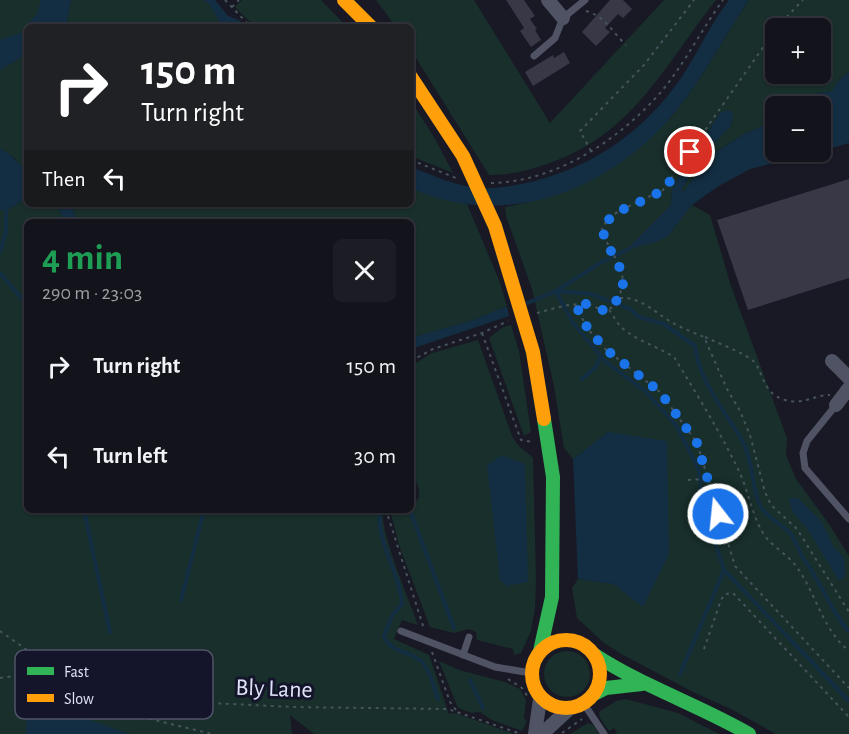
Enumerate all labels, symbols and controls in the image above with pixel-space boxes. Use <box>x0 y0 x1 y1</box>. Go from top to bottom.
map controls <box>765 18 831 162</box>
button: + <box>765 18 831 84</box>
icon: right <box>42 48 120 126</box>
text: 150 m <box>141 50 236 92</box>
button: − <box>765 96 831 162</box>
text: Turn right <box>141 99 244 126</box>
pin <box>664 126 715 177</box>
icon: arrive <box>673 135 706 168</box>
icon: left <box>98 162 131 195</box>
text: Then <box>42 168 86 190</box>
button: close <box>333 239 396 302</box>
text: 4 min <box>42 240 123 276</box>
text: 290 m · 23:03 <box>42 283 142 303</box>
icon: right <box>42 350 75 383</box>
text: Turn right <box>93 355 180 377</box>
text: 150 m <box>346 355 396 377</box>
icon: left <box>42 440 75 473</box>
text: Turn left <box>93 445 167 467</box>
text: 30 m <box>354 445 396 467</box>
position arrow <box>686 482 750 546</box>
legend <box>15 650 213 719</box>
text: Fast <box>64 664 89 680</box>
street label: Bly Lane <box>235 676 313 702</box>
text: Slow <box>64 691 94 707</box>

